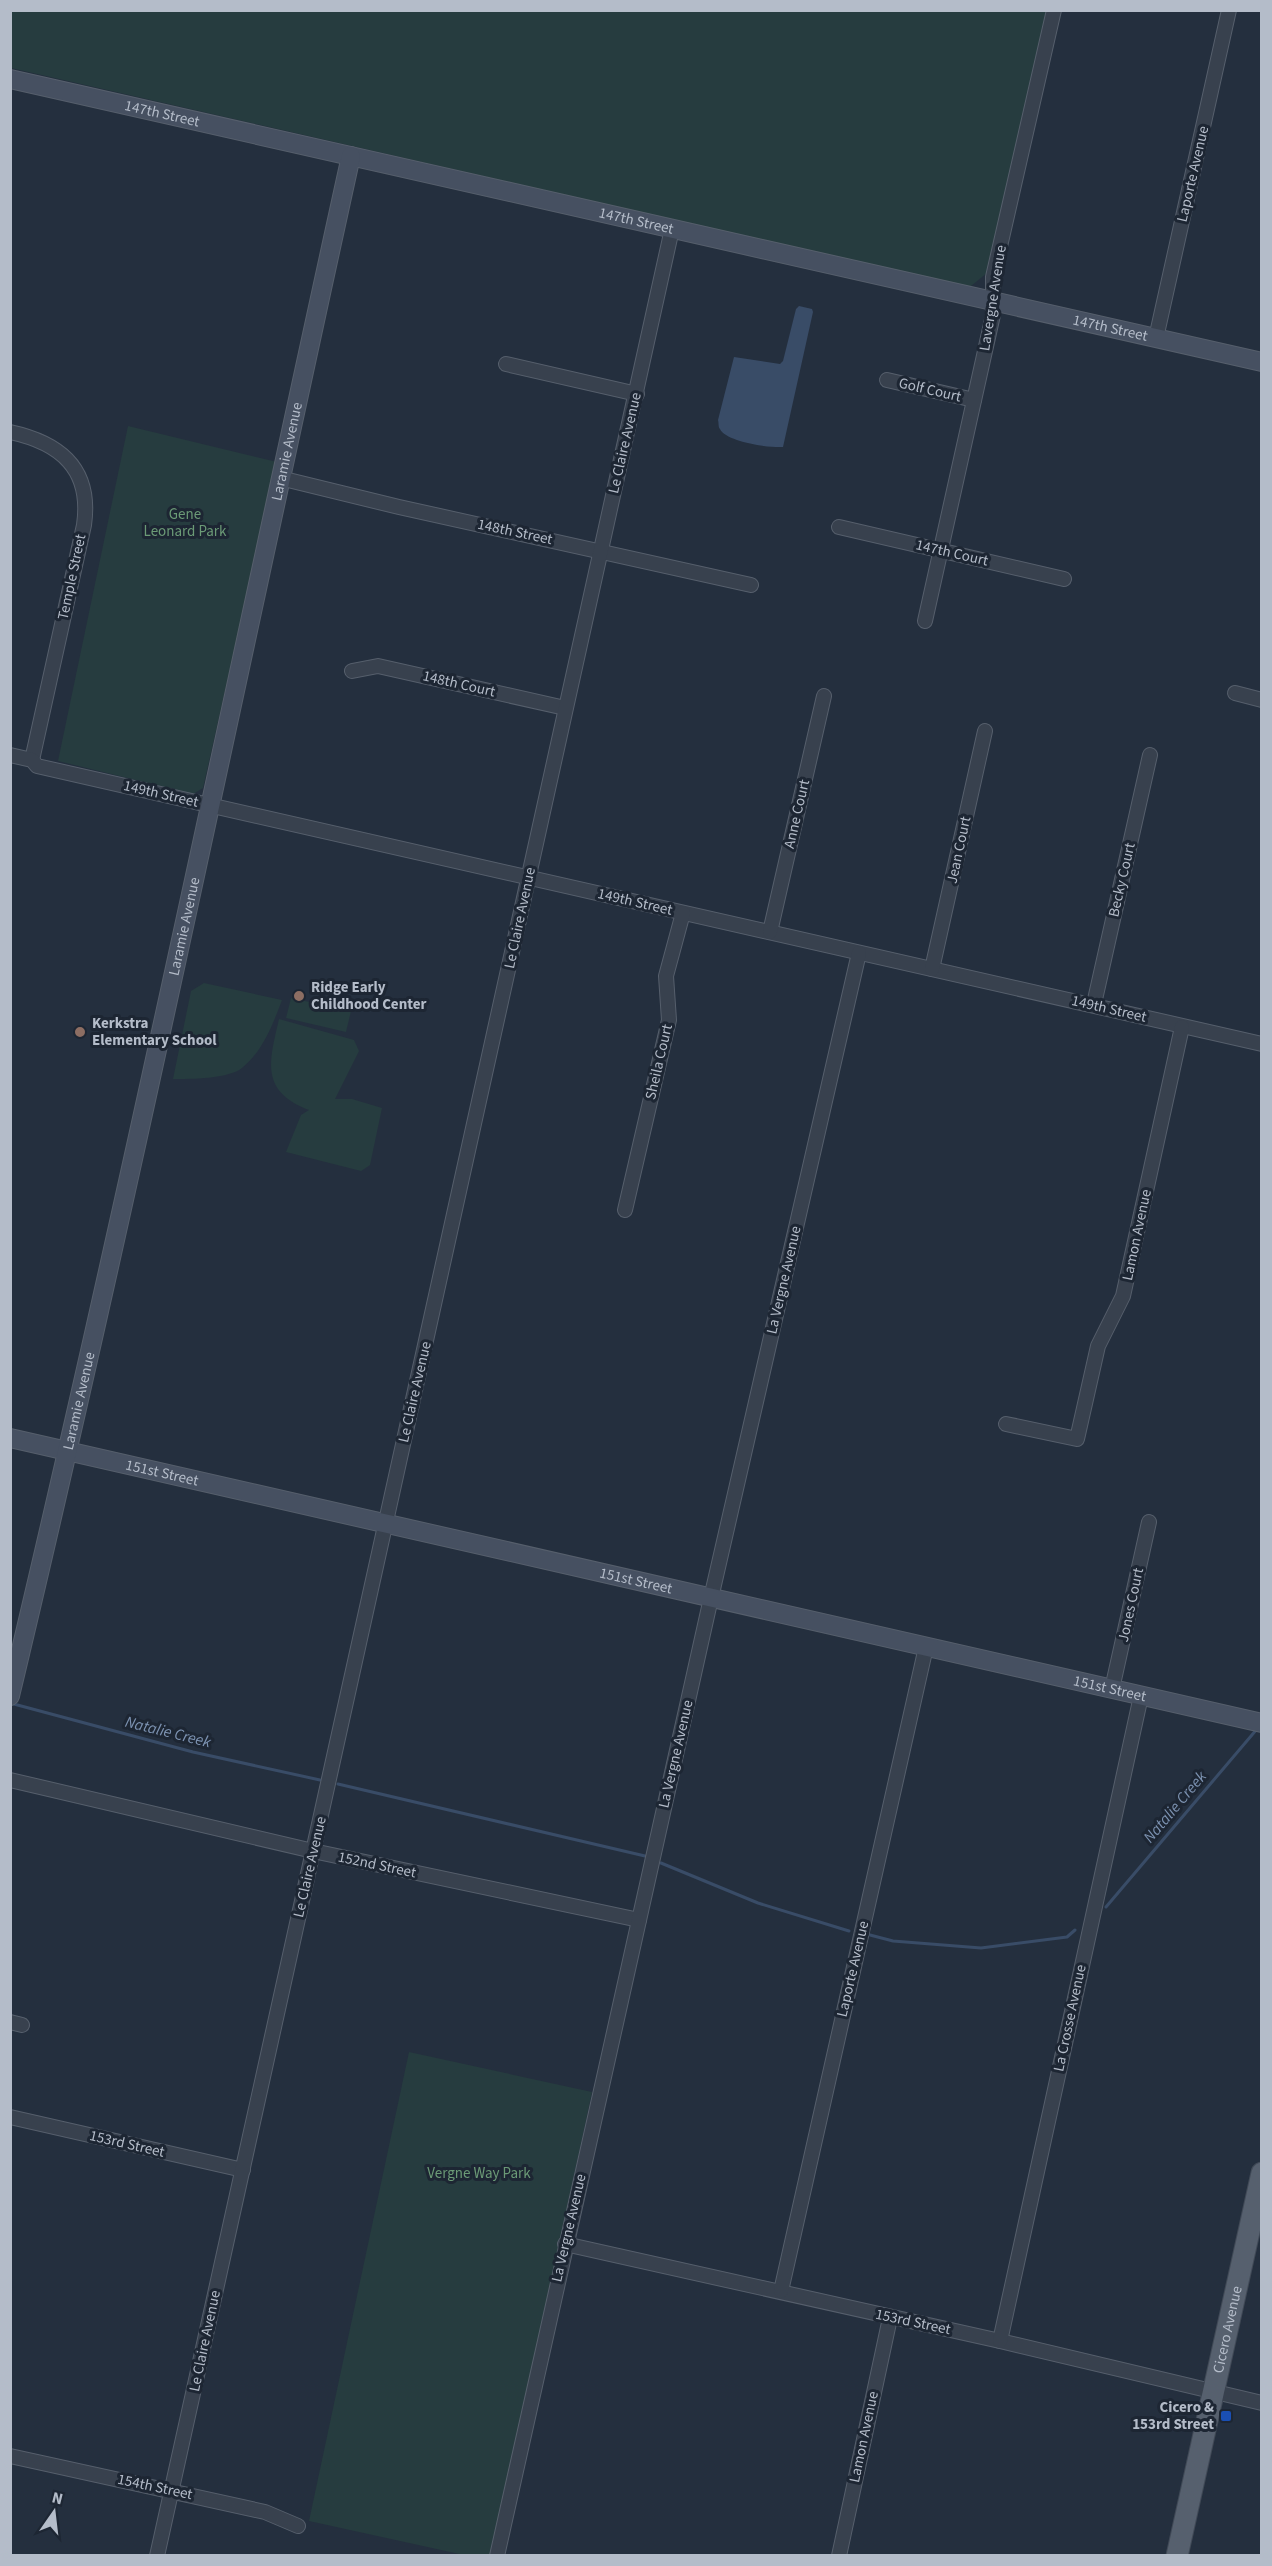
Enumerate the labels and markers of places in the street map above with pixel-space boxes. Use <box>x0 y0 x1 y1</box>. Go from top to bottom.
place label: Ridge Early Childhood Center <box>311 977 426 1015</box>
marker: Ridge Early Childhood Center <box>292 989 306 1003</box>
place label: Kerkstra Elementary School <box>92 1013 217 1051</box>
marker: Kerkstra Elementary School <box>73 1025 87 1039</box>
place label: Cicero & 153rd Street <box>1132 2397 1214 2435</box>
marker: Cicero & 153rd Street <box>1219 2409 1233 2423</box>

